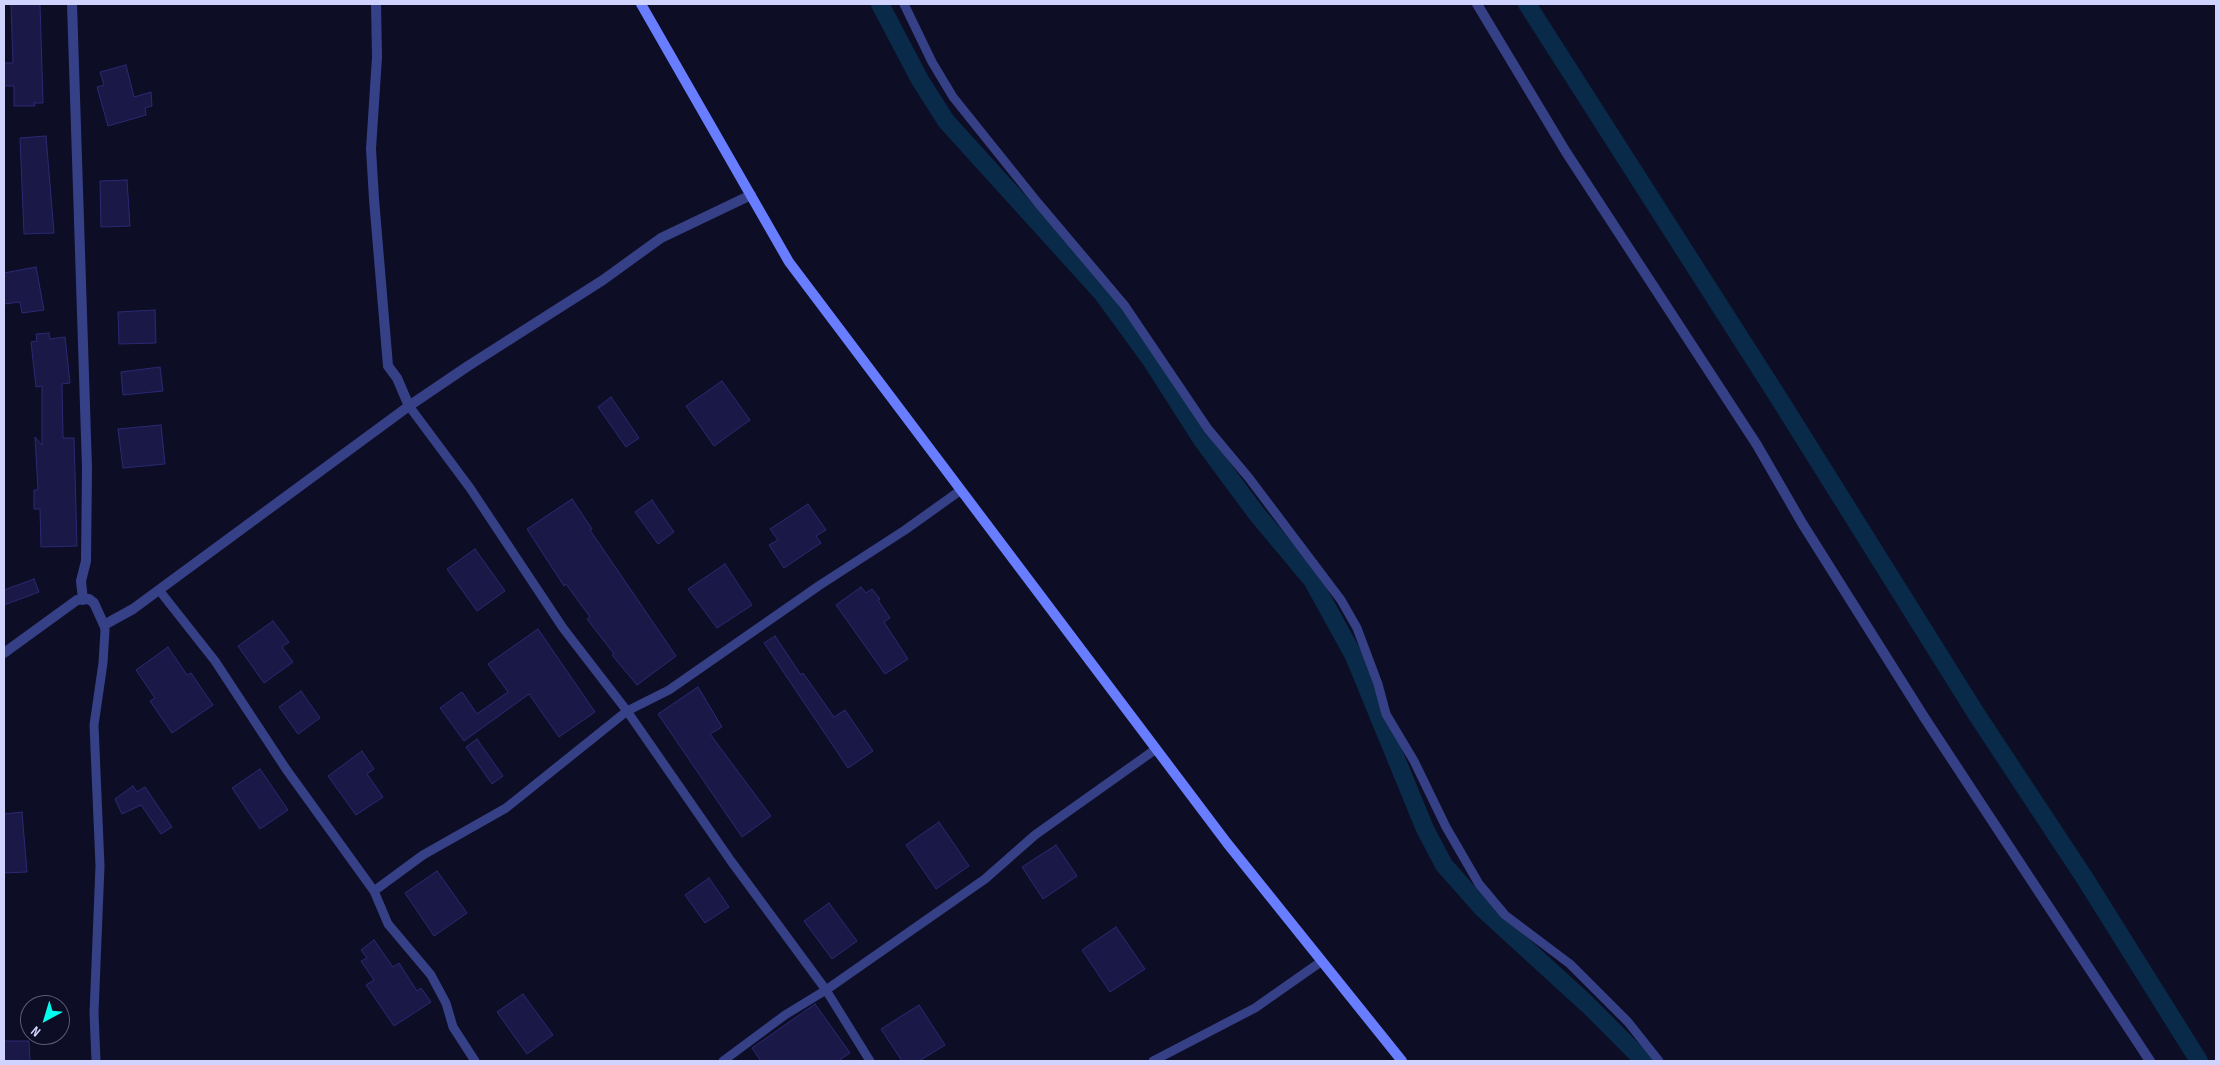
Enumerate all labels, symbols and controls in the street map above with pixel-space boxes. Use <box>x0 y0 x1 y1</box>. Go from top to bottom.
north arrow <box>20 995 70 1045</box>
text: N <box>28 1022 44 1040</box>

